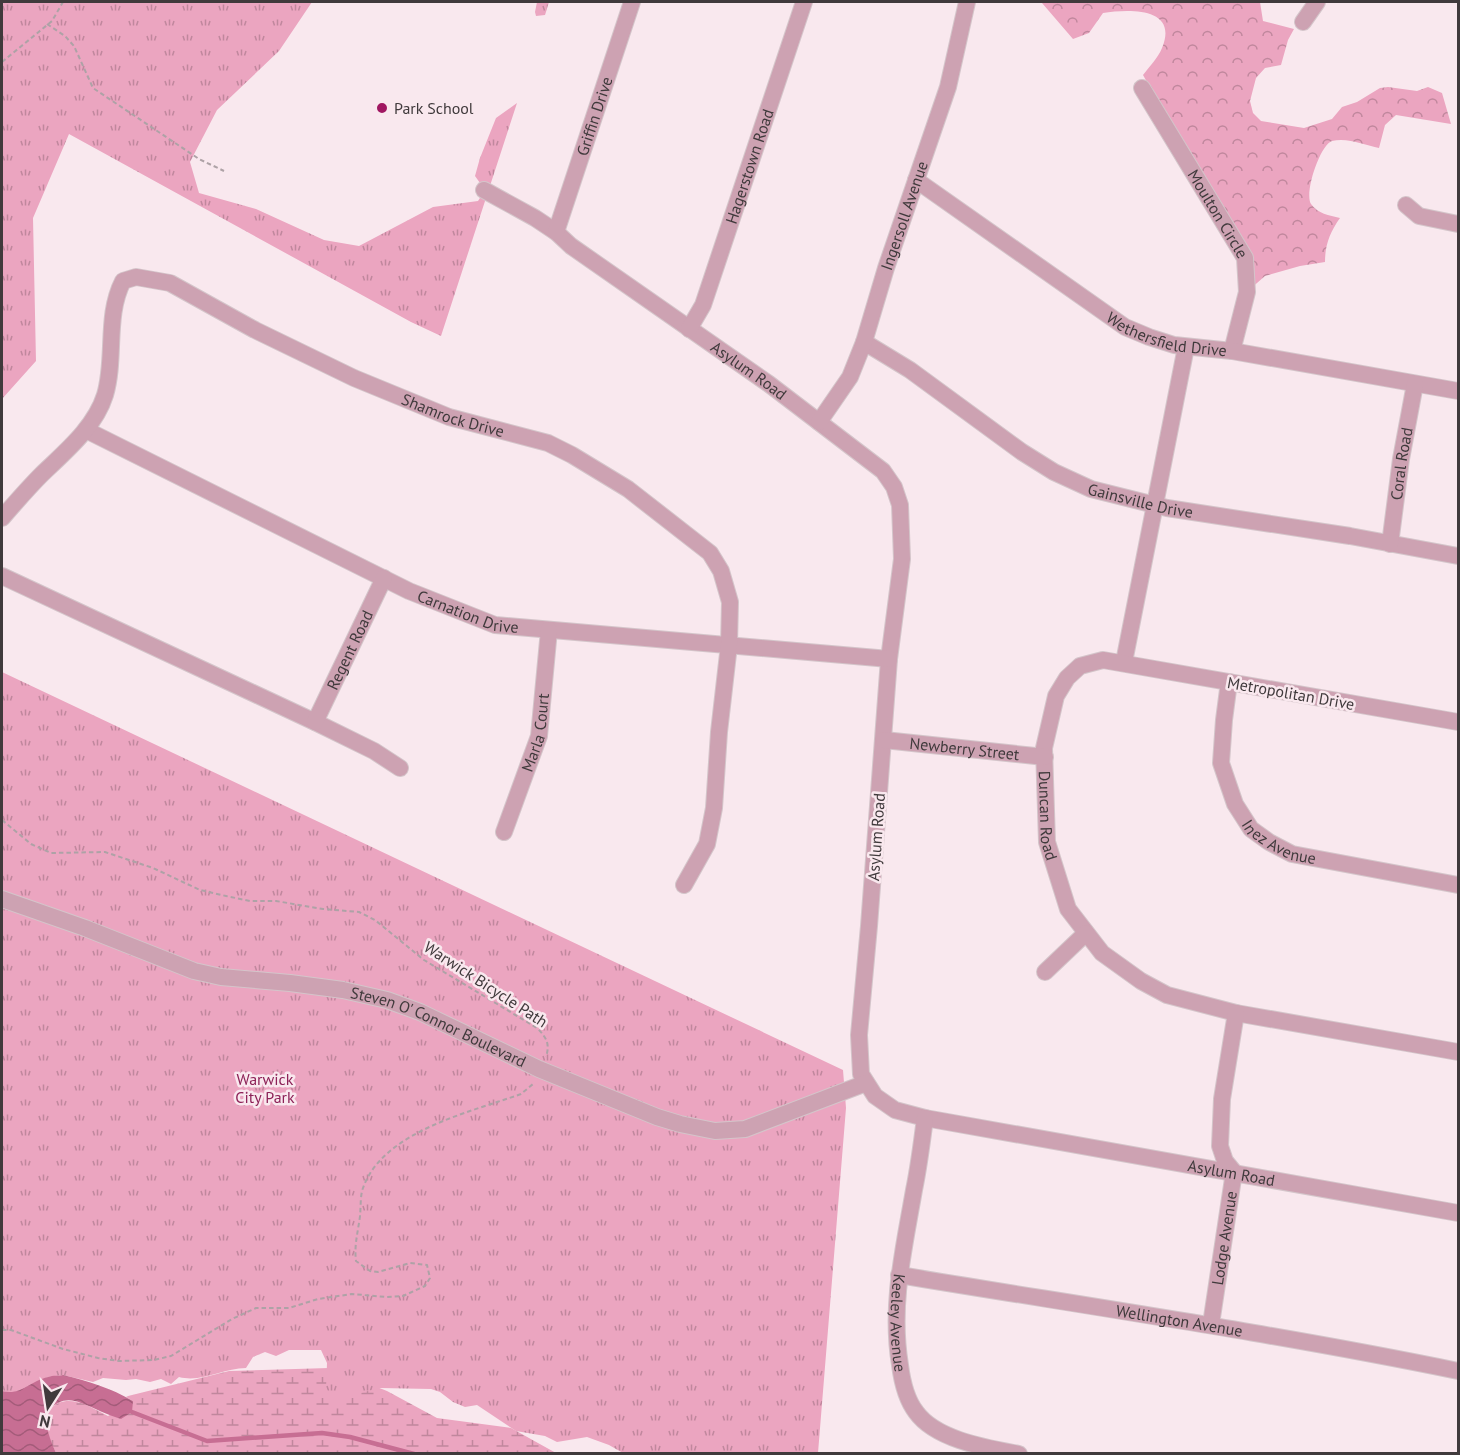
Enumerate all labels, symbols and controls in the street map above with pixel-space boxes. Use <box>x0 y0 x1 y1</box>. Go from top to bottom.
street label: Griffin Drive <box>572 74 617 158</box>
place label: Park School <box>394 98 474 118</box>
marker: Park School <box>375 101 389 115</box>
street label: Hagerstown Road <box>721 106 778 226</box>
street label: Ingersoll Avenue <box>876 158 932 273</box>
street label: Moulton Circle <box>1184 166 1253 262</box>
street label: Wethersfield Drive <box>1103 307 1228 360</box>
street label: Asylum Road <box>707 337 791 404</box>
street label: Shamrock Drive <box>399 389 506 441</box>
street label: Coral Road <box>1386 426 1417 501</box>
street label: Gainsville Drive <box>1086 479 1194 522</box>
street label: Carnation Drive <box>415 585 520 637</box>
street label: Regent Road <box>322 607 377 693</box>
street label: Metropolitan Drive <box>1226 672 1356 714</box>
street label: Marla Court <box>517 692 553 774</box>
street label: Newberry Street <box>909 733 1021 764</box>
street label: Duncan Road <box>1035 770 1062 863</box>
street label: Asylum Road <box>863 792 889 882</box>
street label: Inez Avenue <box>1238 816 1318 868</box>
street label: Warwick Bicycle Path <box>420 937 552 1031</box>
street label: Steven O' Connor Boulevard <box>349 982 530 1071</box>
park label: Warwick City Park <box>235 1069 295 1107</box>
street label: Asylum Road <box>1186 1155 1277 1190</box>
street label: Lodge Avenue <box>1207 1189 1241 1286</box>
street label: Keeley Avenue <box>887 1273 911 1373</box>
street label: Wellington Avenue <box>1115 1300 1244 1341</box>
north arrow <box>18 1377 78 1437</box>
text: N <box>38 1411 52 1433</box>

